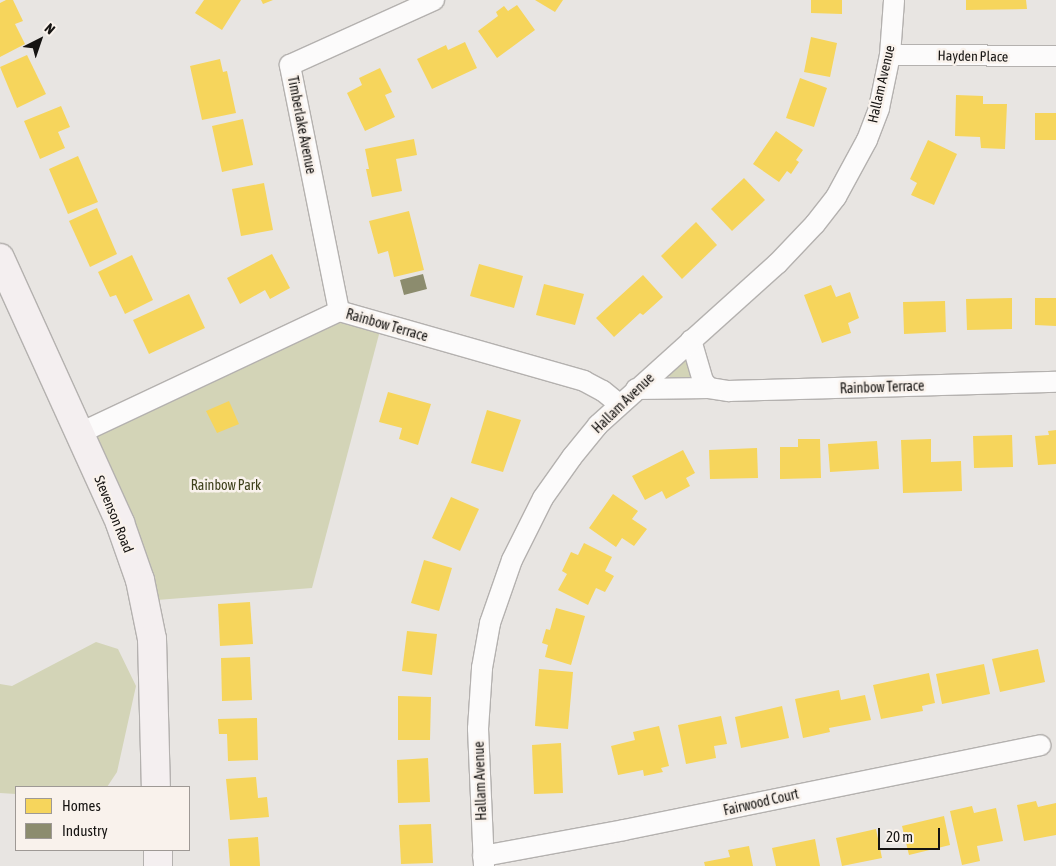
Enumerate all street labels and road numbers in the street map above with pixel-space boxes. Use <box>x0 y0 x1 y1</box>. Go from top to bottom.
street label: Hallam Avenue <box>864 43 898 125</box>
street label: Hayden Place <box>938 47 1008 65</box>
street label: Timberlake Avenue <box>284 75 320 175</box>
street label: Rainbow Terrace <box>344 305 430 345</box>
street label: Hallam Avenue <box>589 369 657 437</box>
street label: Rainbow Terrace <box>839 377 925 397</box>
street label: Stevenson Road <box>91 473 137 555</box>
street label: Hallam Avenue <box>470 741 490 821</box>
street label: Fairwood Court <box>722 785 800 819</box>

